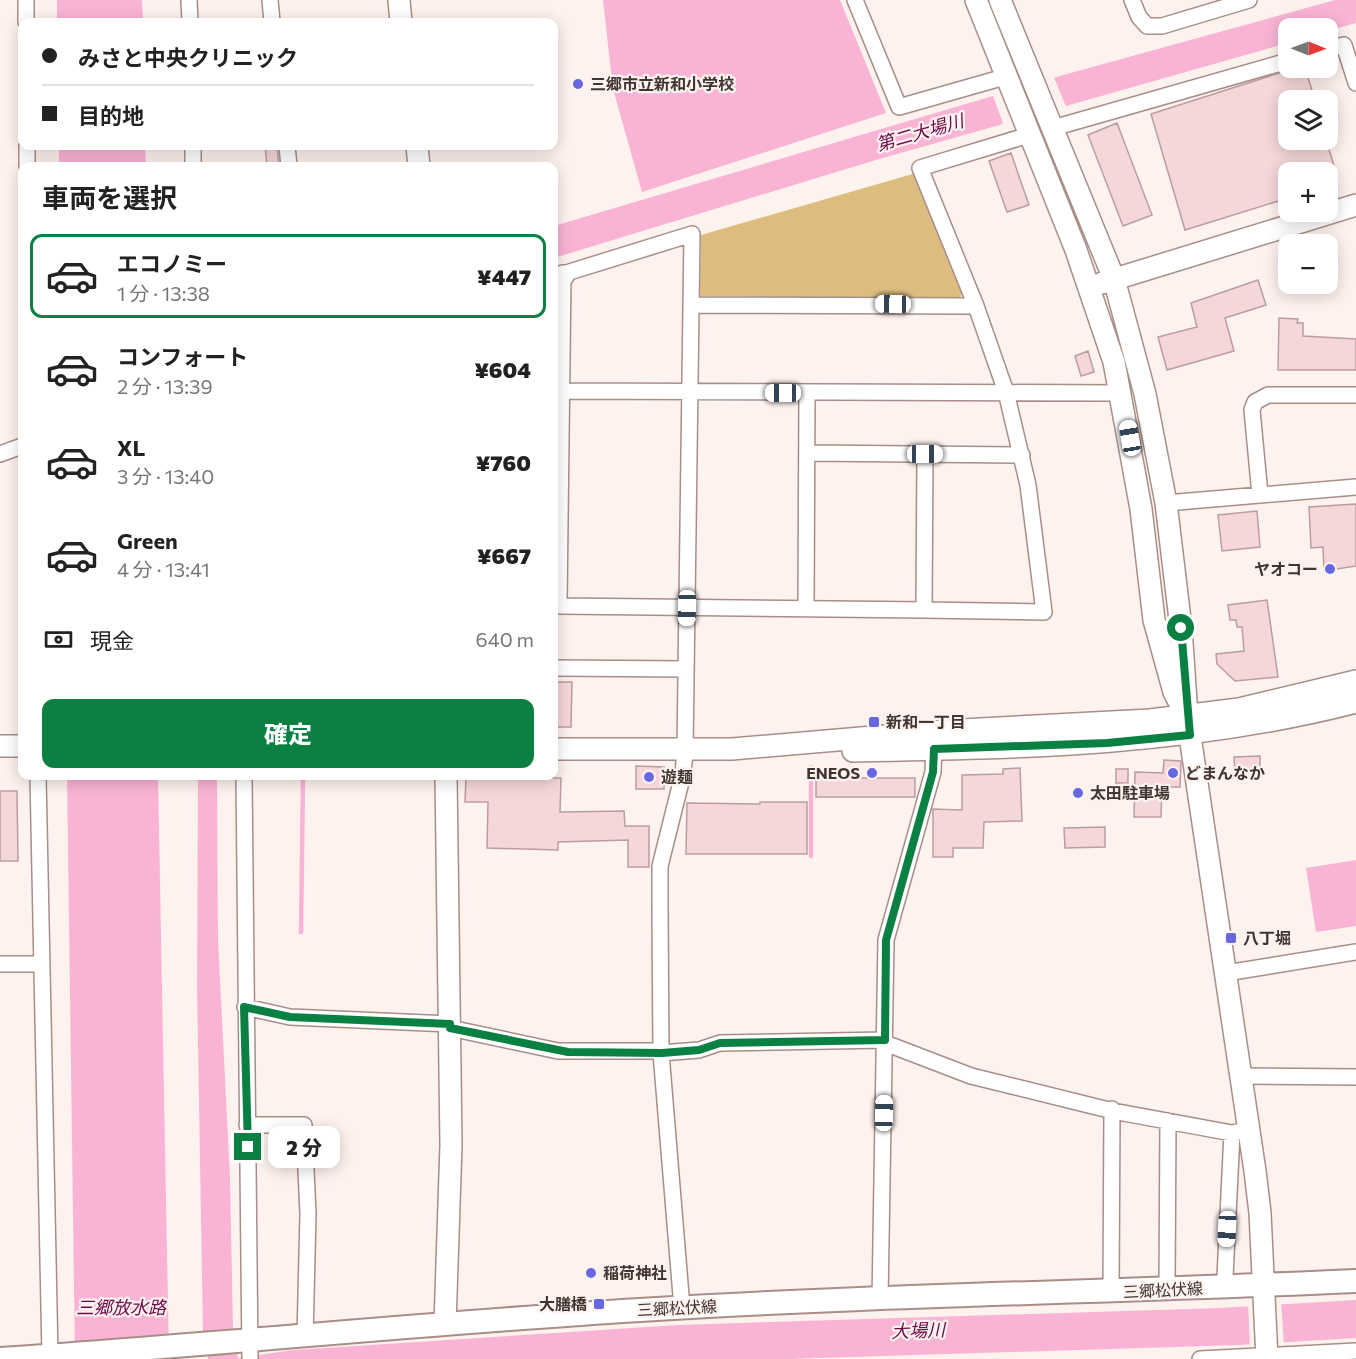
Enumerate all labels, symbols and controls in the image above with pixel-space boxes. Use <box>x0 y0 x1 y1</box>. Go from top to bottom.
north arrow <box>1278 18 1338 78</box>
map controls <box>1278 18 1338 294</box>
text: みさと中央クリニック <box>78 44 298 71</box>
place label: 三郷市立新和小学校 <box>590 74 734 93</box>
marker: 三郷市立新和小学校 <box>571 77 585 91</box>
button: layers <box>1278 90 1338 150</box>
text: 目的地 <box>78 102 144 129</box>
water label: 第二大場川 <box>873 109 968 155</box>
button: + <box>1278 162 1338 222</box>
text: 車両を選択 <box>42 181 177 214</box>
button: − <box>1278 234 1338 294</box>
icon: car <box>45 249 99 303</box>
text: エコノミー <box>117 250 227 277</box>
text: ¥447 <box>477 263 531 290</box>
text: 1 分 · 13:38 <box>117 281 210 305</box>
car <box>875 295 911 313</box>
icon: car <box>45 342 99 396</box>
text: コンフォート <box>117 343 248 370</box>
text: ¥604 <box>474 356 531 383</box>
text: 2 分 · 13:39 <box>117 374 213 398</box>
car <box>765 384 801 402</box>
car <box>1118 419 1142 457</box>
text: XL <box>117 434 145 461</box>
icon: car <box>45 435 99 489</box>
car <box>907 445 943 463</box>
text: ¥760 <box>476 449 531 476</box>
text: 3 分 · 13:40 <box>117 464 214 488</box>
text: Green <box>117 527 178 554</box>
icon: car <box>45 528 99 582</box>
text: ¥667 <box>477 542 531 569</box>
text: 4 分 · 13:41 <box>117 557 210 581</box>
place label: ヤオコー <box>1254 559 1318 578</box>
marker: ヤオコー <box>1323 562 1337 576</box>
car <box>678 590 696 626</box>
route start <box>1167 614 1194 641</box>
icon: cash <box>42 623 75 656</box>
text: 現金 <box>90 627 134 654</box>
text: 640 m <box>476 627 534 651</box>
button: 確定 <box>42 699 534 768</box>
place label: 新和一丁目 <box>886 712 966 731</box>
marker: 新和一丁目 <box>867 715 881 729</box>
place label: ENEOS <box>806 763 860 782</box>
place label: どまんなか <box>1185 763 1265 782</box>
marker: ENEOS <box>865 766 879 780</box>
marker: どまんなか <box>1166 766 1180 780</box>
place label: 遊麺 <box>661 767 693 786</box>
marker: 遊麺 <box>642 770 656 784</box>
place label: 太田駐車場 <box>1090 783 1170 802</box>
marker: 太田駐車場 <box>1071 786 1085 800</box>
place label: 八丁堀 <box>1243 928 1291 947</box>
marker: 八丁堀 <box>1224 931 1238 945</box>
car <box>875 1095 893 1131</box>
callout: 2 分 <box>269 1126 341 1168</box>
route end <box>234 1133 261 1160</box>
text: 2 分 <box>286 1135 322 1159</box>
car <box>1217 1211 1237 1247</box>
place label: 稲荷神社 <box>603 1263 667 1282</box>
marker: 稲荷神社 <box>584 1266 598 1280</box>
street label: 三郷松伏線 <box>1123 1278 1203 1301</box>
place label: 大膳橋 <box>539 1294 587 1313</box>
water label: 三郷放水路 <box>76 1296 168 1318</box>
street label: 三郷松伏線 <box>637 1296 717 1319</box>
marker: 大膳橋 <box>592 1297 606 1311</box>
water label: 大場川 <box>891 1318 947 1342</box>

